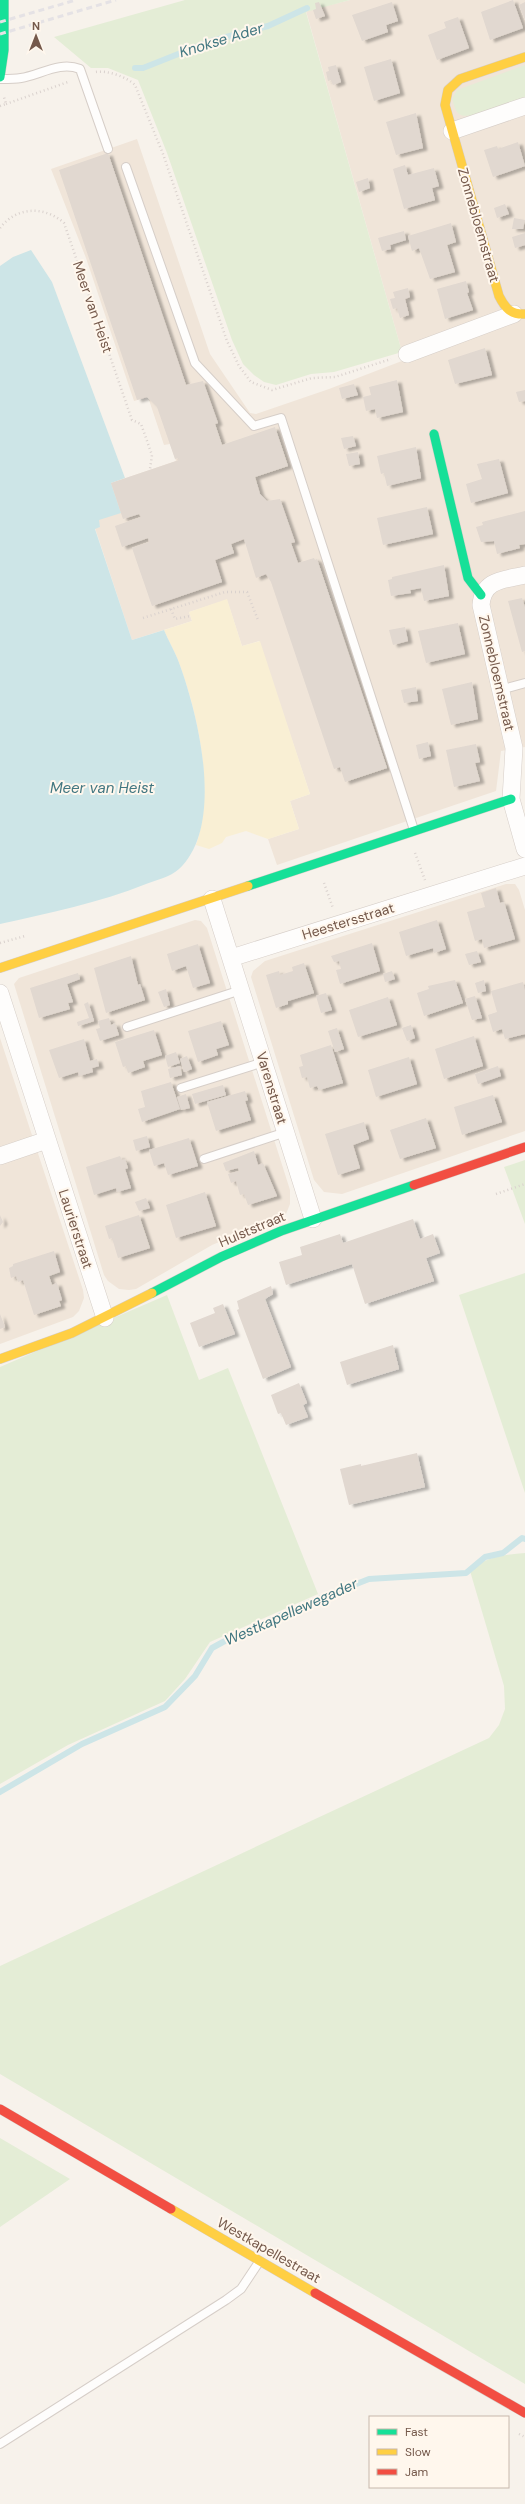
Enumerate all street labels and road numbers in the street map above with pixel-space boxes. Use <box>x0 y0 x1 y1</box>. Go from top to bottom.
street label: Zonnebloemstraat <box>454 166 504 284</box>
street label: Meer van Heist <box>69 259 117 355</box>
street label: Zonnebloemstraat <box>475 613 519 733</box>
street label: Heestersstraat <box>300 898 396 944</box>
street label: Varenstraat <box>252 1049 292 1127</box>
street label: Laurierstraat <box>55 1187 97 1271</box>
street label: Hulststraat <box>216 1207 288 1251</box>
street label: Westkapellestraat <box>214 2213 324 2287</box>

